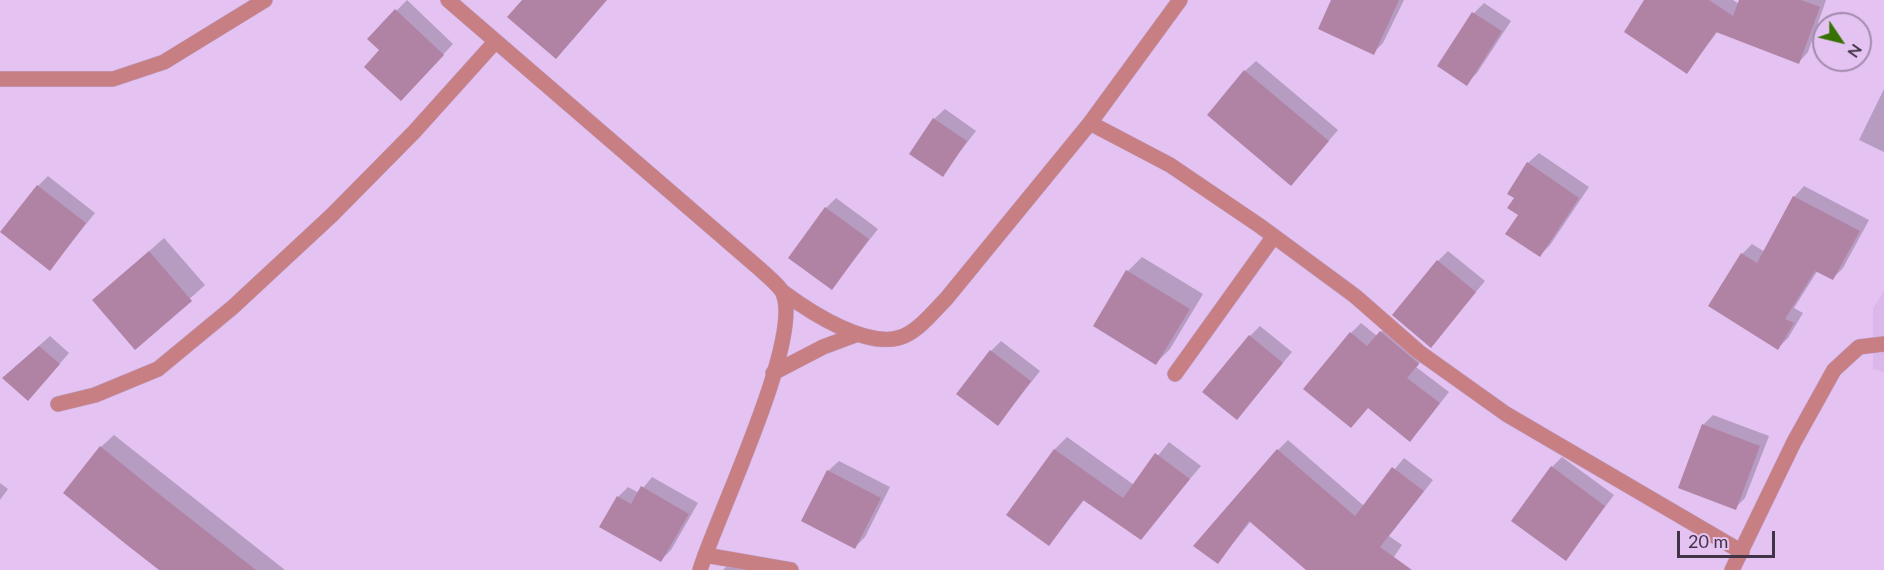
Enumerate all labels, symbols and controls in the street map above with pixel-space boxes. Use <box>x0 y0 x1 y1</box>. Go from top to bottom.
north arrow <box>1812 12 1872 72</box>
text: N <box>1844 41 1867 62</box>
scale bar <box>1680 519 1778 557</box>
text: 20 m <box>1688 530 1728 552</box>

